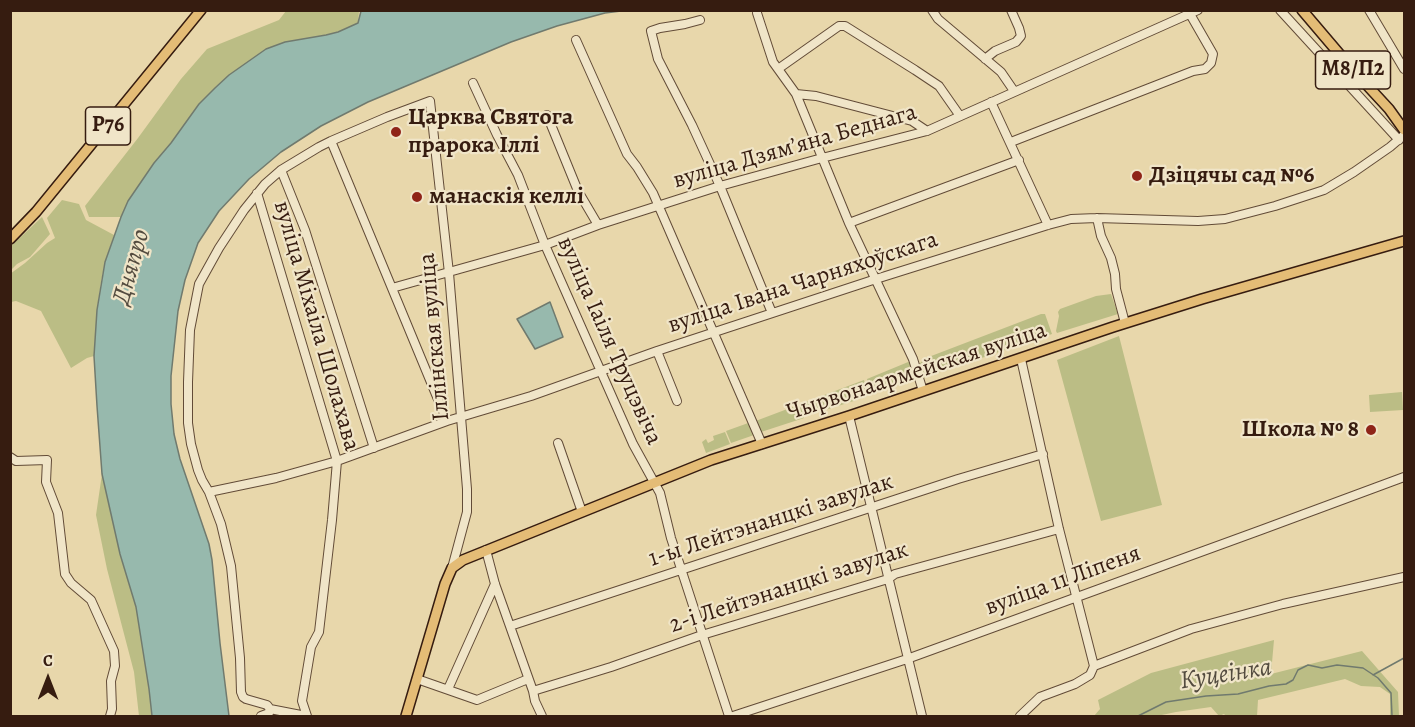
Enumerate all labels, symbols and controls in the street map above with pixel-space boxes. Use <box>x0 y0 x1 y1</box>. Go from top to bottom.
road number: М8/П2 <box>1316 51 1390 89</box>
street label: вуліца Дзямʼяна Беднага <box>670 98 920 196</box>
place label: Царква Святога прарока Іллі <box>408 104 573 160</box>
road number: Р76 <box>86 107 130 145</box>
marker: Царква Святога прарока Іллі <box>389 125 403 139</box>
place label: Дзіцячы сад №6 <box>1149 162 1315 190</box>
marker: Дзіцячы сад №6 <box>1130 169 1144 183</box>
place label: манаскія келлі <box>429 183 584 211</box>
marker: манаскія келлі <box>410 190 424 204</box>
street label: вуліца Міхаіла Шолахава <box>266 198 366 454</box>
water label: Дняпро <box>107 226 157 308</box>
street label: вуліца Івана Чарняхоўскага <box>664 226 942 340</box>
street label: вуліца Іаіля Труцэвіча <box>550 232 668 450</box>
street label: Іллінская вуліца <box>413 252 457 422</box>
street label: Чырвонаармейская вуліца <box>784 316 1050 428</box>
place label: Школа № 8 <box>1242 416 1359 444</box>
marker: Школа № 8 <box>1364 423 1378 437</box>
street label: 1-ы Лейтэнанцкі завулак <box>645 468 897 574</box>
street label: 2-і Лейтэнанцкі завулак <box>666 536 912 640</box>
street label: вуліца 11 Ліпеня <box>981 539 1145 623</box>
north arrow <box>18 649 78 709</box>
text: С <box>43 650 53 672</box>
water label: Куцеінка <box>1178 652 1274 698</box>

